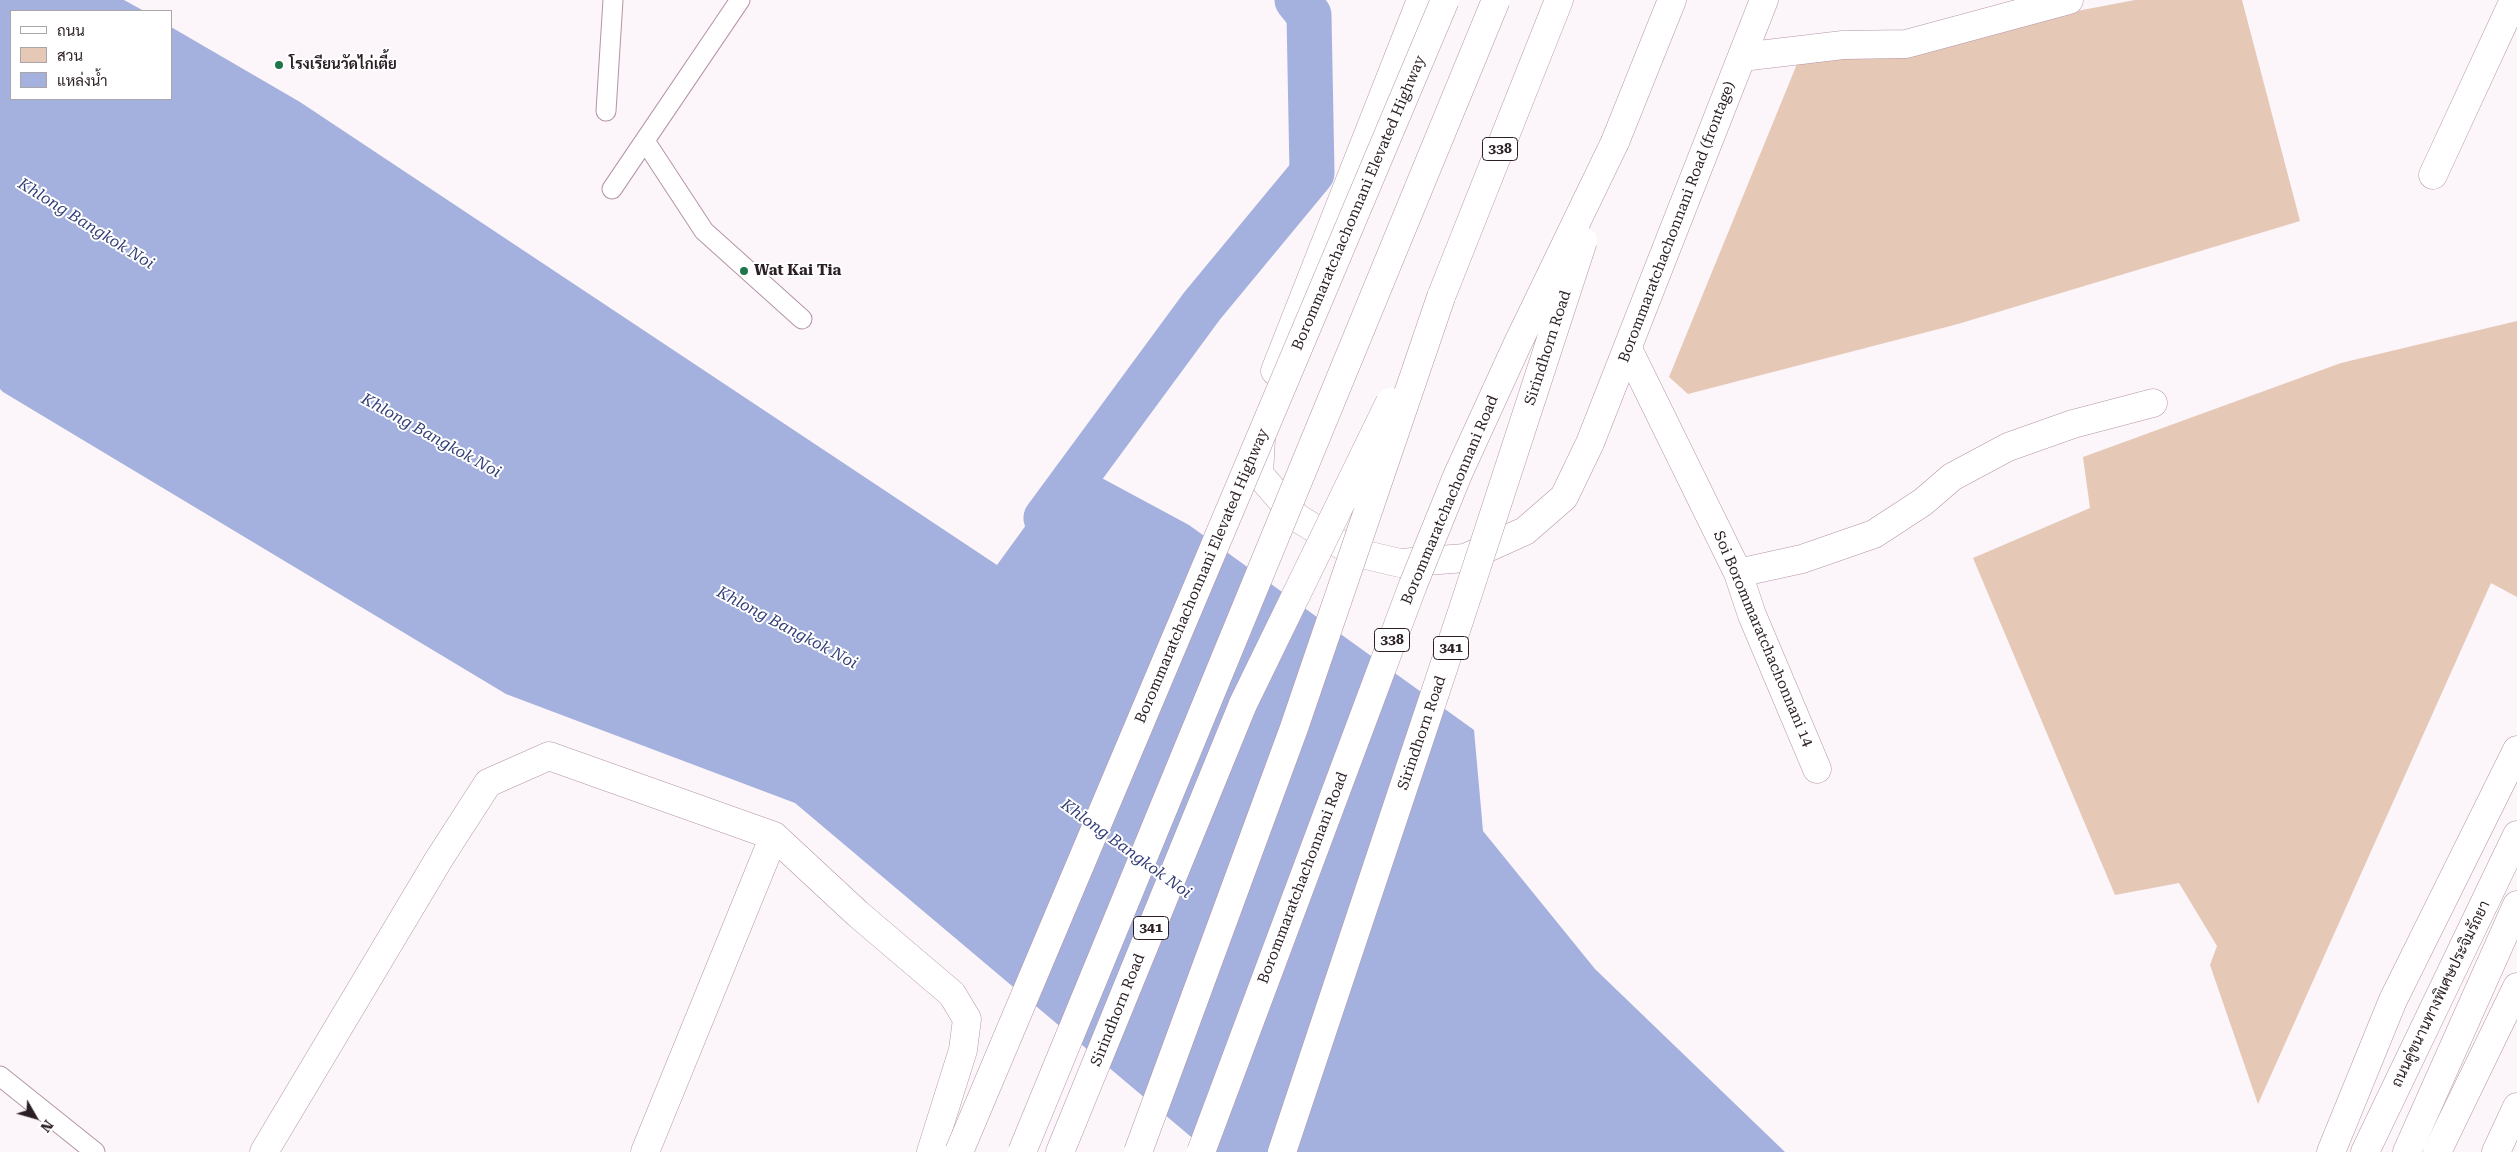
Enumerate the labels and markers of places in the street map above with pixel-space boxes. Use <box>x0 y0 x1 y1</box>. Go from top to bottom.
place label: โรงเรียนวัดไก่เตี้ย <box>289 56 397 74</box>
marker: โรงเรียนวัดไก่เตี้ย <box>273 59 285 71</box>
place label: Wat Kai Tia <box>754 262 841 280</box>
marker: Wat Kai Tia <box>738 265 750 277</box>

